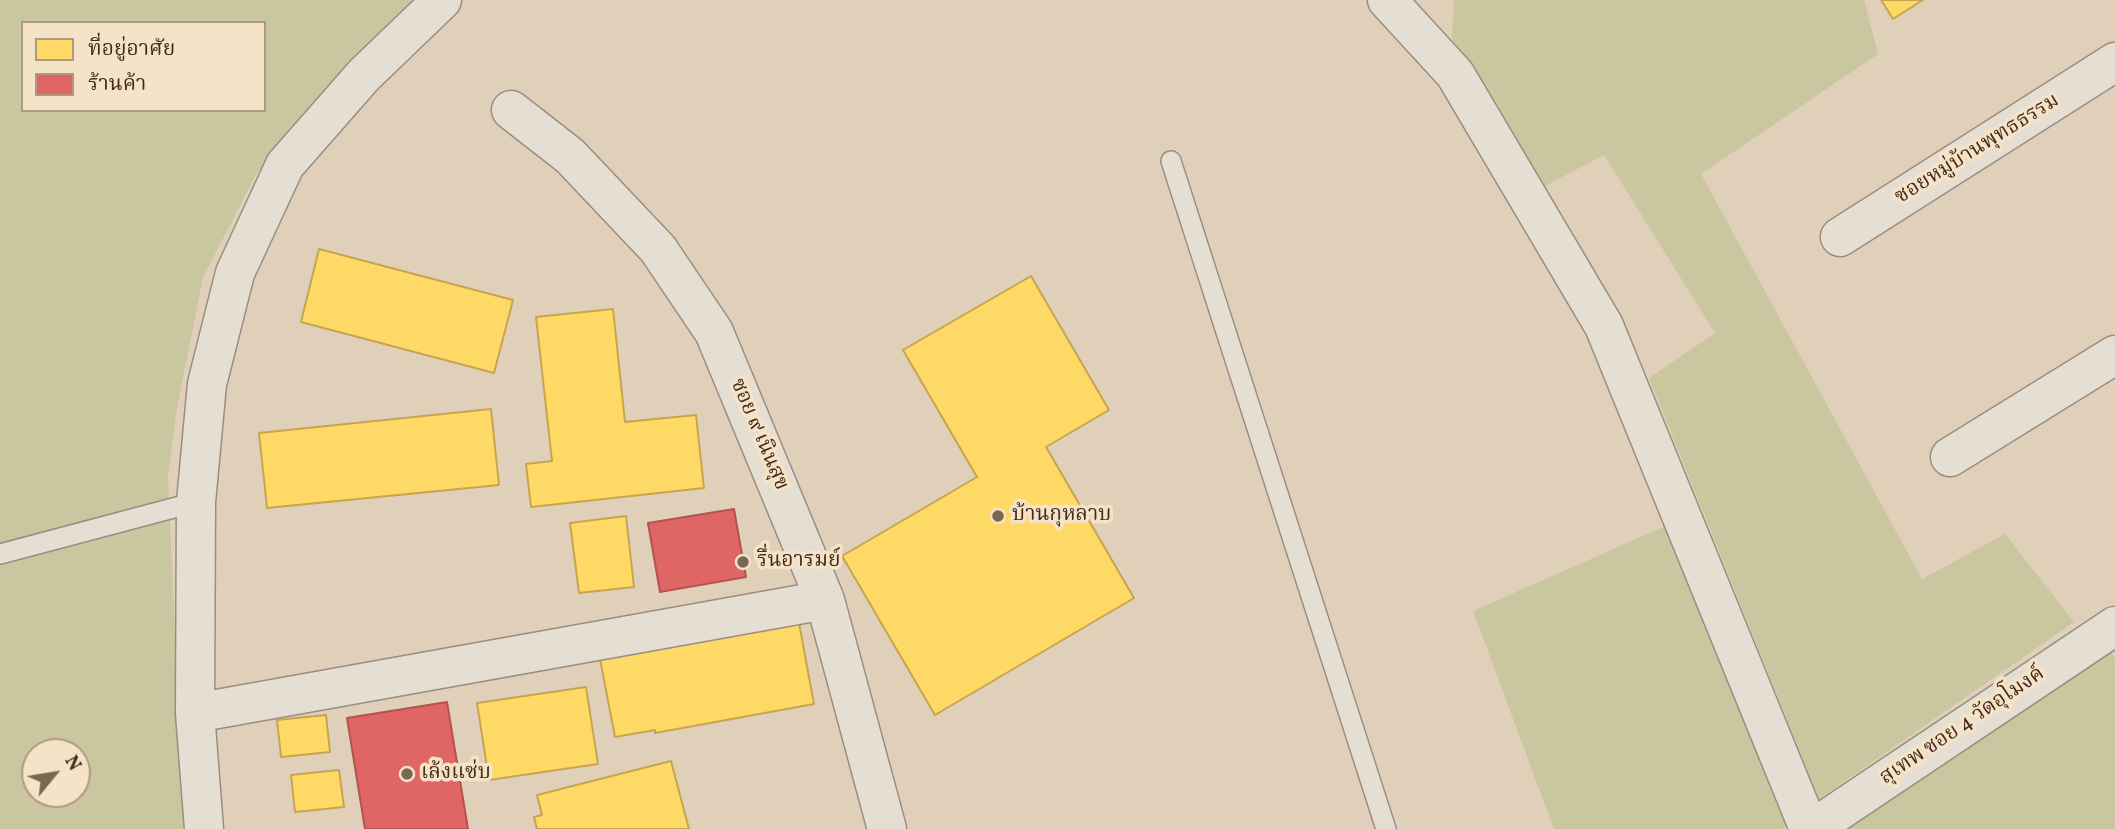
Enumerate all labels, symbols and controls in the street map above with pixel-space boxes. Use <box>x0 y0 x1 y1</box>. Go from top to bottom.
legend <box>21 21 266 112</box>
text: ที่อยู่อาศัย <box>88 35 175 64</box>
text: ร้านค้า <box>88 70 146 99</box>
street label: ซอยหมู่บ้านพุทธธรรม <box>1891 89 2065 211</box>
street label: ซอย ๙ เนินสุข <box>723 375 793 495</box>
place label: บ้านกุหลาบ <box>1012 503 1111 529</box>
marker: บ้านกุหลาบ <box>990 508 1006 524</box>
place label: รื่นอารมย์ <box>757 549 841 575</box>
marker: รื่นอารมย์ <box>735 554 751 570</box>
street label: สุเทพ ซอย 4 วัดอุโมงค์ <box>1876 662 2050 792</box>
north arrow <box>21 738 91 808</box>
text: N <box>58 751 87 776</box>
place label: เล้งแซ่บ <box>421 761 491 787</box>
marker: เล้งแซ่บ <box>399 766 415 782</box>

